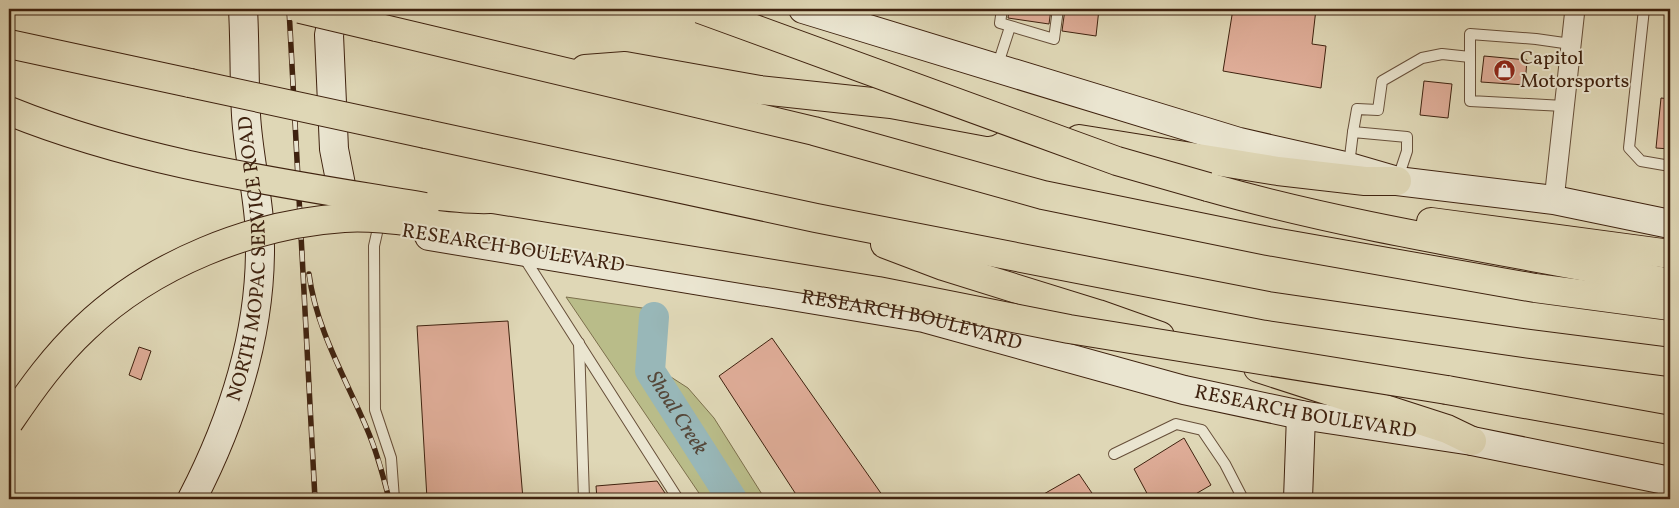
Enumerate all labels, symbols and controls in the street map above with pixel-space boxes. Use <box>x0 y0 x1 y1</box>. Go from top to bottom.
place label: Capitol Motorsports <box>1520 45 1629 96</box>
shop icon: Capitol Motorsports <box>1492 59 1516 83</box>
street label: NORTH MOPAC SERVICE ROAD <box>221 115 274 405</box>
street label: RESEARCH BOULEVARD <box>400 218 626 280</box>
street label: RESEARCH BOULEVARD <box>799 284 1025 358</box>
water label: Shoal Creek <box>639 365 715 461</box>
street label: RESEARCH BOULEVARD <box>1192 379 1418 446</box>

